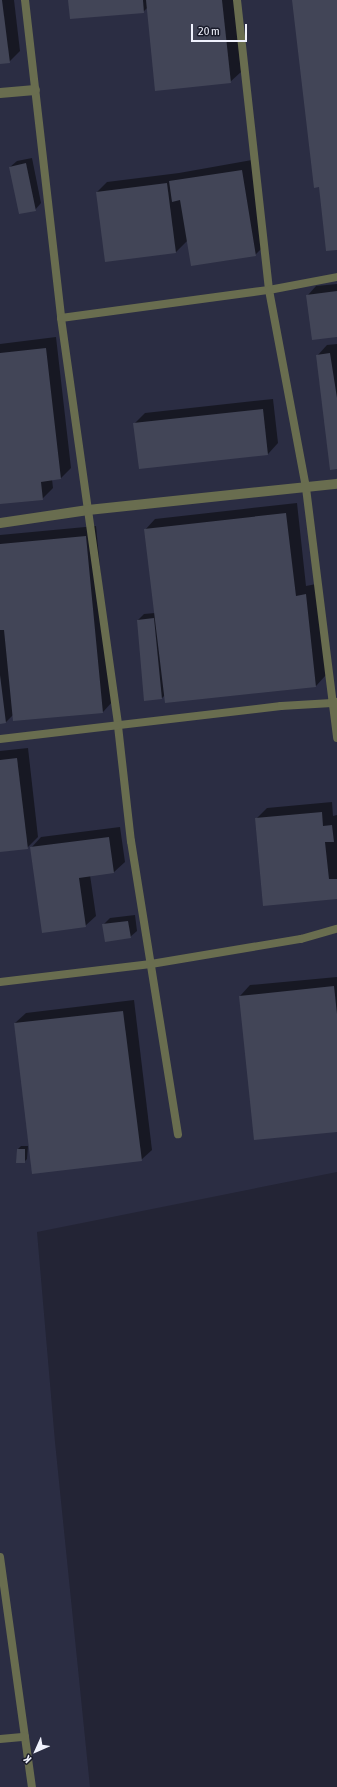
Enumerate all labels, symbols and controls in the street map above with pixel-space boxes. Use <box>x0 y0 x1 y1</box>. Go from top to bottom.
scale bar <box>193 16 249 42</box>
text: 20 m <box>198 24 220 38</box>
north arrow <box>16 1731 56 1771</box>
text: K <box>21 1753 34 1766</box>

